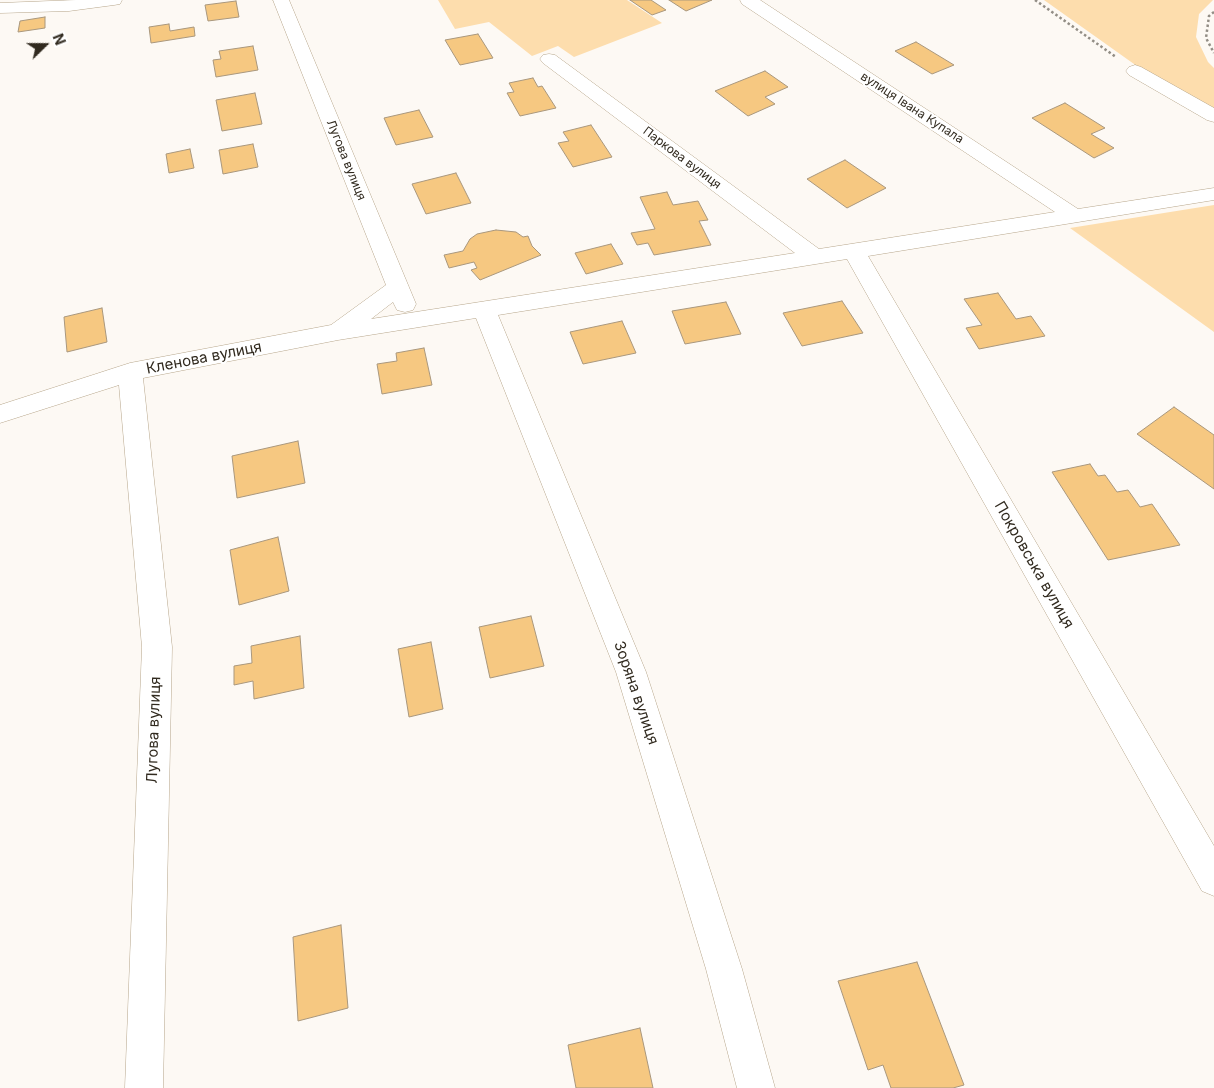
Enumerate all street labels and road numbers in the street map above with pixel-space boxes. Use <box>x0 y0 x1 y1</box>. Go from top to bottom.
street label: вулиця Івана Купала <box>858 69 966 147</box>
street label: Лугова вулиця <box>323 118 369 202</box>
street label: Паркова вулиця <box>640 124 724 192</box>
street label: Кленова вулиця <box>145 338 263 378</box>
street label: Покровська вулиця <box>990 498 1078 632</box>
street label: Зоряна вулиця <box>610 639 662 747</box>
street label: Лугова вулиця <box>143 676 165 784</box>

